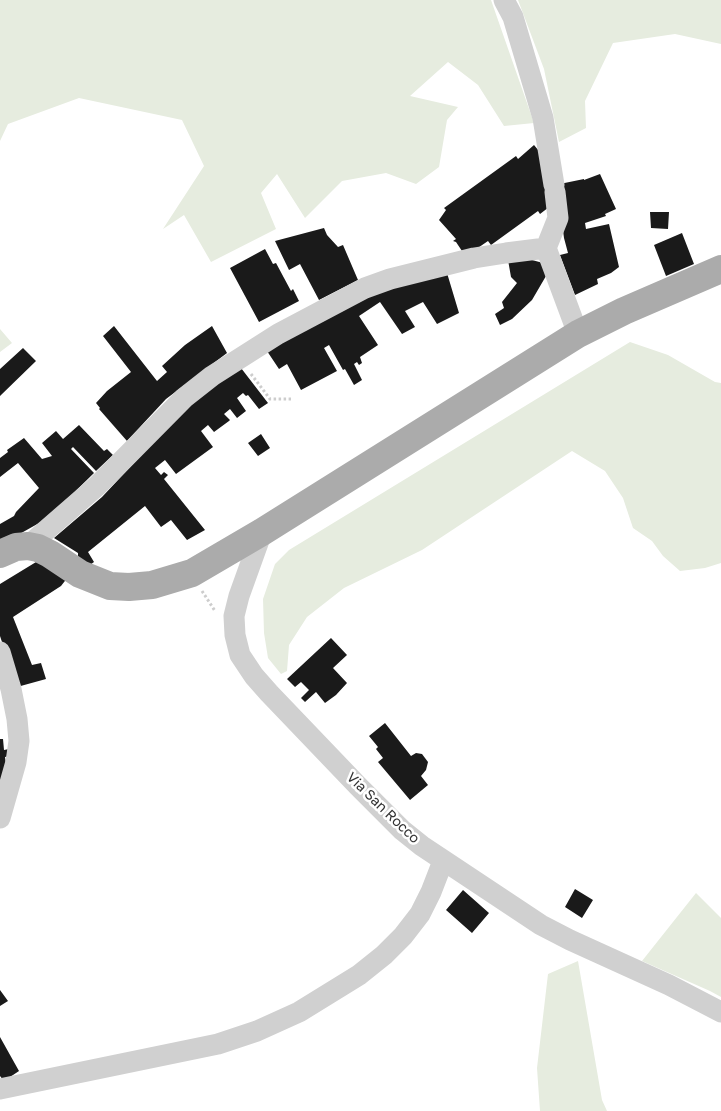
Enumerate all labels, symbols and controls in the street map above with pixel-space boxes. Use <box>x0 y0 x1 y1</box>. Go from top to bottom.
street label: Via San Rocco <box>343 769 423 847</box>

